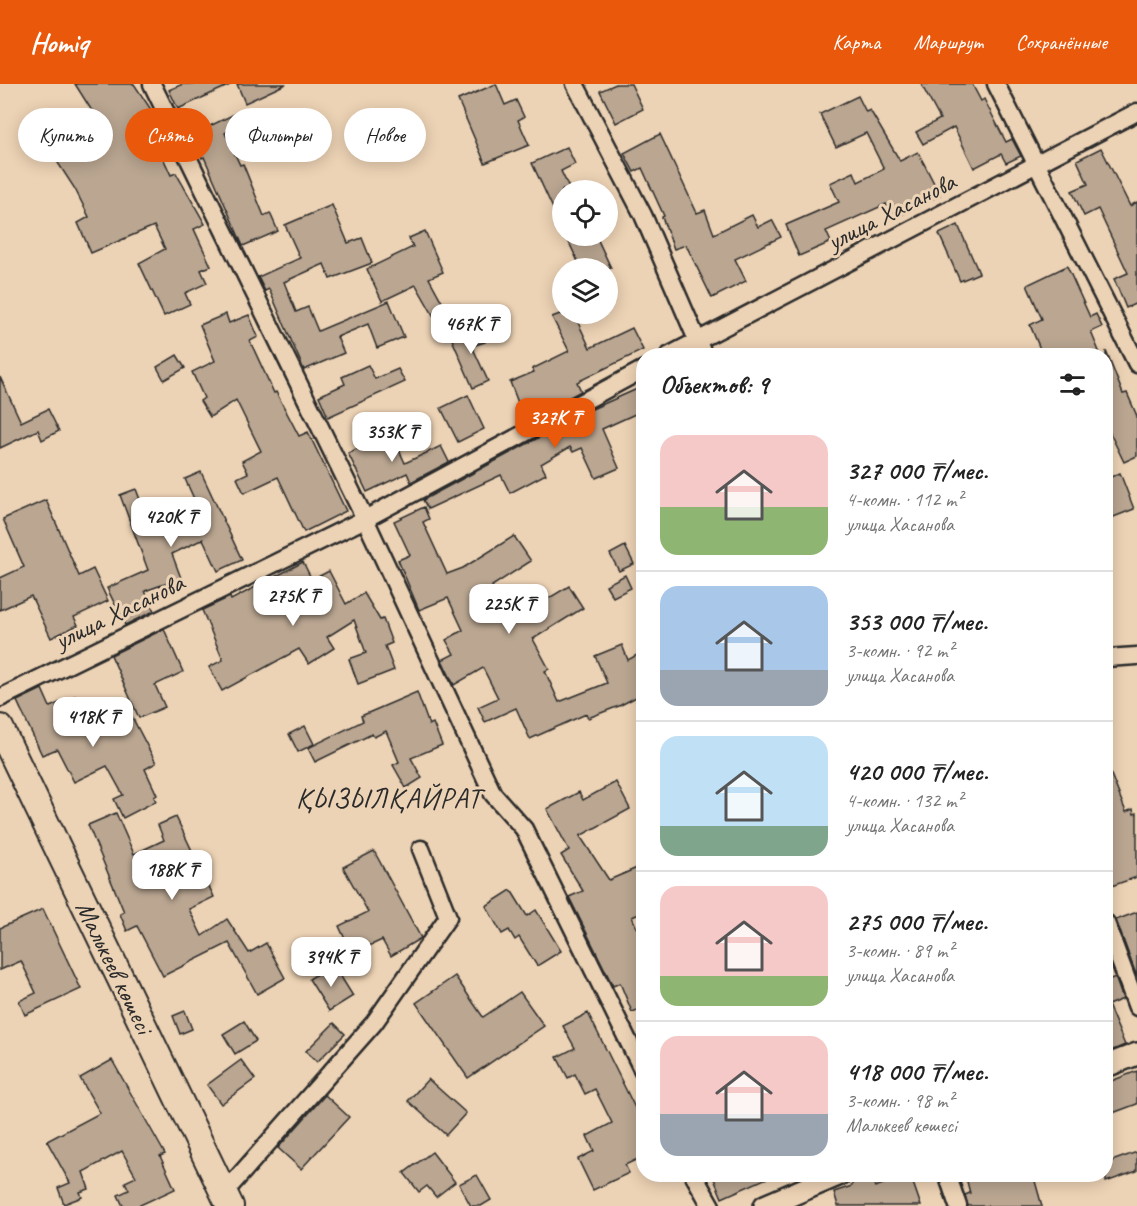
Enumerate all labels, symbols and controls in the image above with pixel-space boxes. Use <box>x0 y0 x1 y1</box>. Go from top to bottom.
text: Homiq <box>30 25 88 60</box>
text: Карта <box>832 29 881 55</box>
text: Маршрут <box>914 29 983 55</box>
text: Сохранённые <box>1016 29 1107 55</box>
chip: Купить <box>18 108 113 162</box>
chip: Снять <box>125 108 213 162</box>
chip: Фильтры <box>225 108 332 162</box>
chip: Новое <box>344 108 426 162</box>
street label: улица Хасанова <box>820 164 963 259</box>
map controls <box>552 180 618 324</box>
button: locate <box>552 180 618 246</box>
button: layers <box>552 258 618 324</box>
pin: 467K ₸ <box>422 304 520 355</box>
text: 467K ₸ <box>445 311 497 336</box>
text: Объектов: 9 <box>660 368 768 401</box>
icon: filters <box>1056 368 1089 401</box>
pin: 327K ₸ <box>506 398 604 449</box>
text: 327K ₸ <box>529 405 581 430</box>
pin: 353K ₸ <box>343 412 441 463</box>
text: 353K ₸ <box>366 419 418 444</box>
text: 327 000 ₸/мес. <box>846 454 988 487</box>
icon: home <box>708 459 780 531</box>
text: 4-комн. · 112 m² <box>846 487 963 512</box>
pin: 420K ₸ <box>122 497 220 548</box>
text: 420K ₸ <box>145 504 197 529</box>
text: улица Хасанова <box>846 512 954 537</box>
street label: улица Хасанова <box>47 565 191 658</box>
pin: 275K ₸ <box>244 576 342 627</box>
text: 275K ₸ <box>267 583 319 608</box>
pin: 225K ₸ <box>460 584 558 635</box>
text: 225K ₸ <box>483 591 535 616</box>
text: 353 000 ₸/мес. <box>846 605 987 638</box>
icon: home <box>708 610 780 682</box>
text: 3-комн. · 92 m² <box>846 638 954 663</box>
text: улица Хасанова <box>846 663 954 688</box>
pin: 418K ₸ <box>44 697 142 748</box>
text: 418K ₸ <box>67 704 119 729</box>
text: 420 000 ₸/мес. <box>846 755 988 788</box>
icon: home <box>708 760 780 832</box>
district label: ҚЫЗЫЛҚАЙРАТ <box>296 781 487 816</box>
text: 4-комн. · 132 m² <box>846 788 963 813</box>
text: улица Хасанова <box>846 813 954 838</box>
pin: 188K ₸ <box>123 850 221 901</box>
text: 188K ₸ <box>146 857 198 882</box>
street label: Малькеев көшесі <box>68 895 162 1042</box>
text: 275 000 ₸/мес. <box>846 905 987 938</box>
icon: home <box>708 910 780 982</box>
pin: 394K ₸ <box>282 937 380 988</box>
text: 3-комн. · 89 m² <box>846 938 954 963</box>
text: 394K ₸ <box>305 944 357 969</box>
text: улица Хасанова <box>846 963 954 988</box>
text: 418 000 ₸/мес. <box>846 1055 988 1088</box>
icon: home <box>708 1060 780 1132</box>
text: 3-комн. · 98 m² <box>846 1088 954 1113</box>
text: Малькеев көшесі <box>846 1113 957 1138</box>

